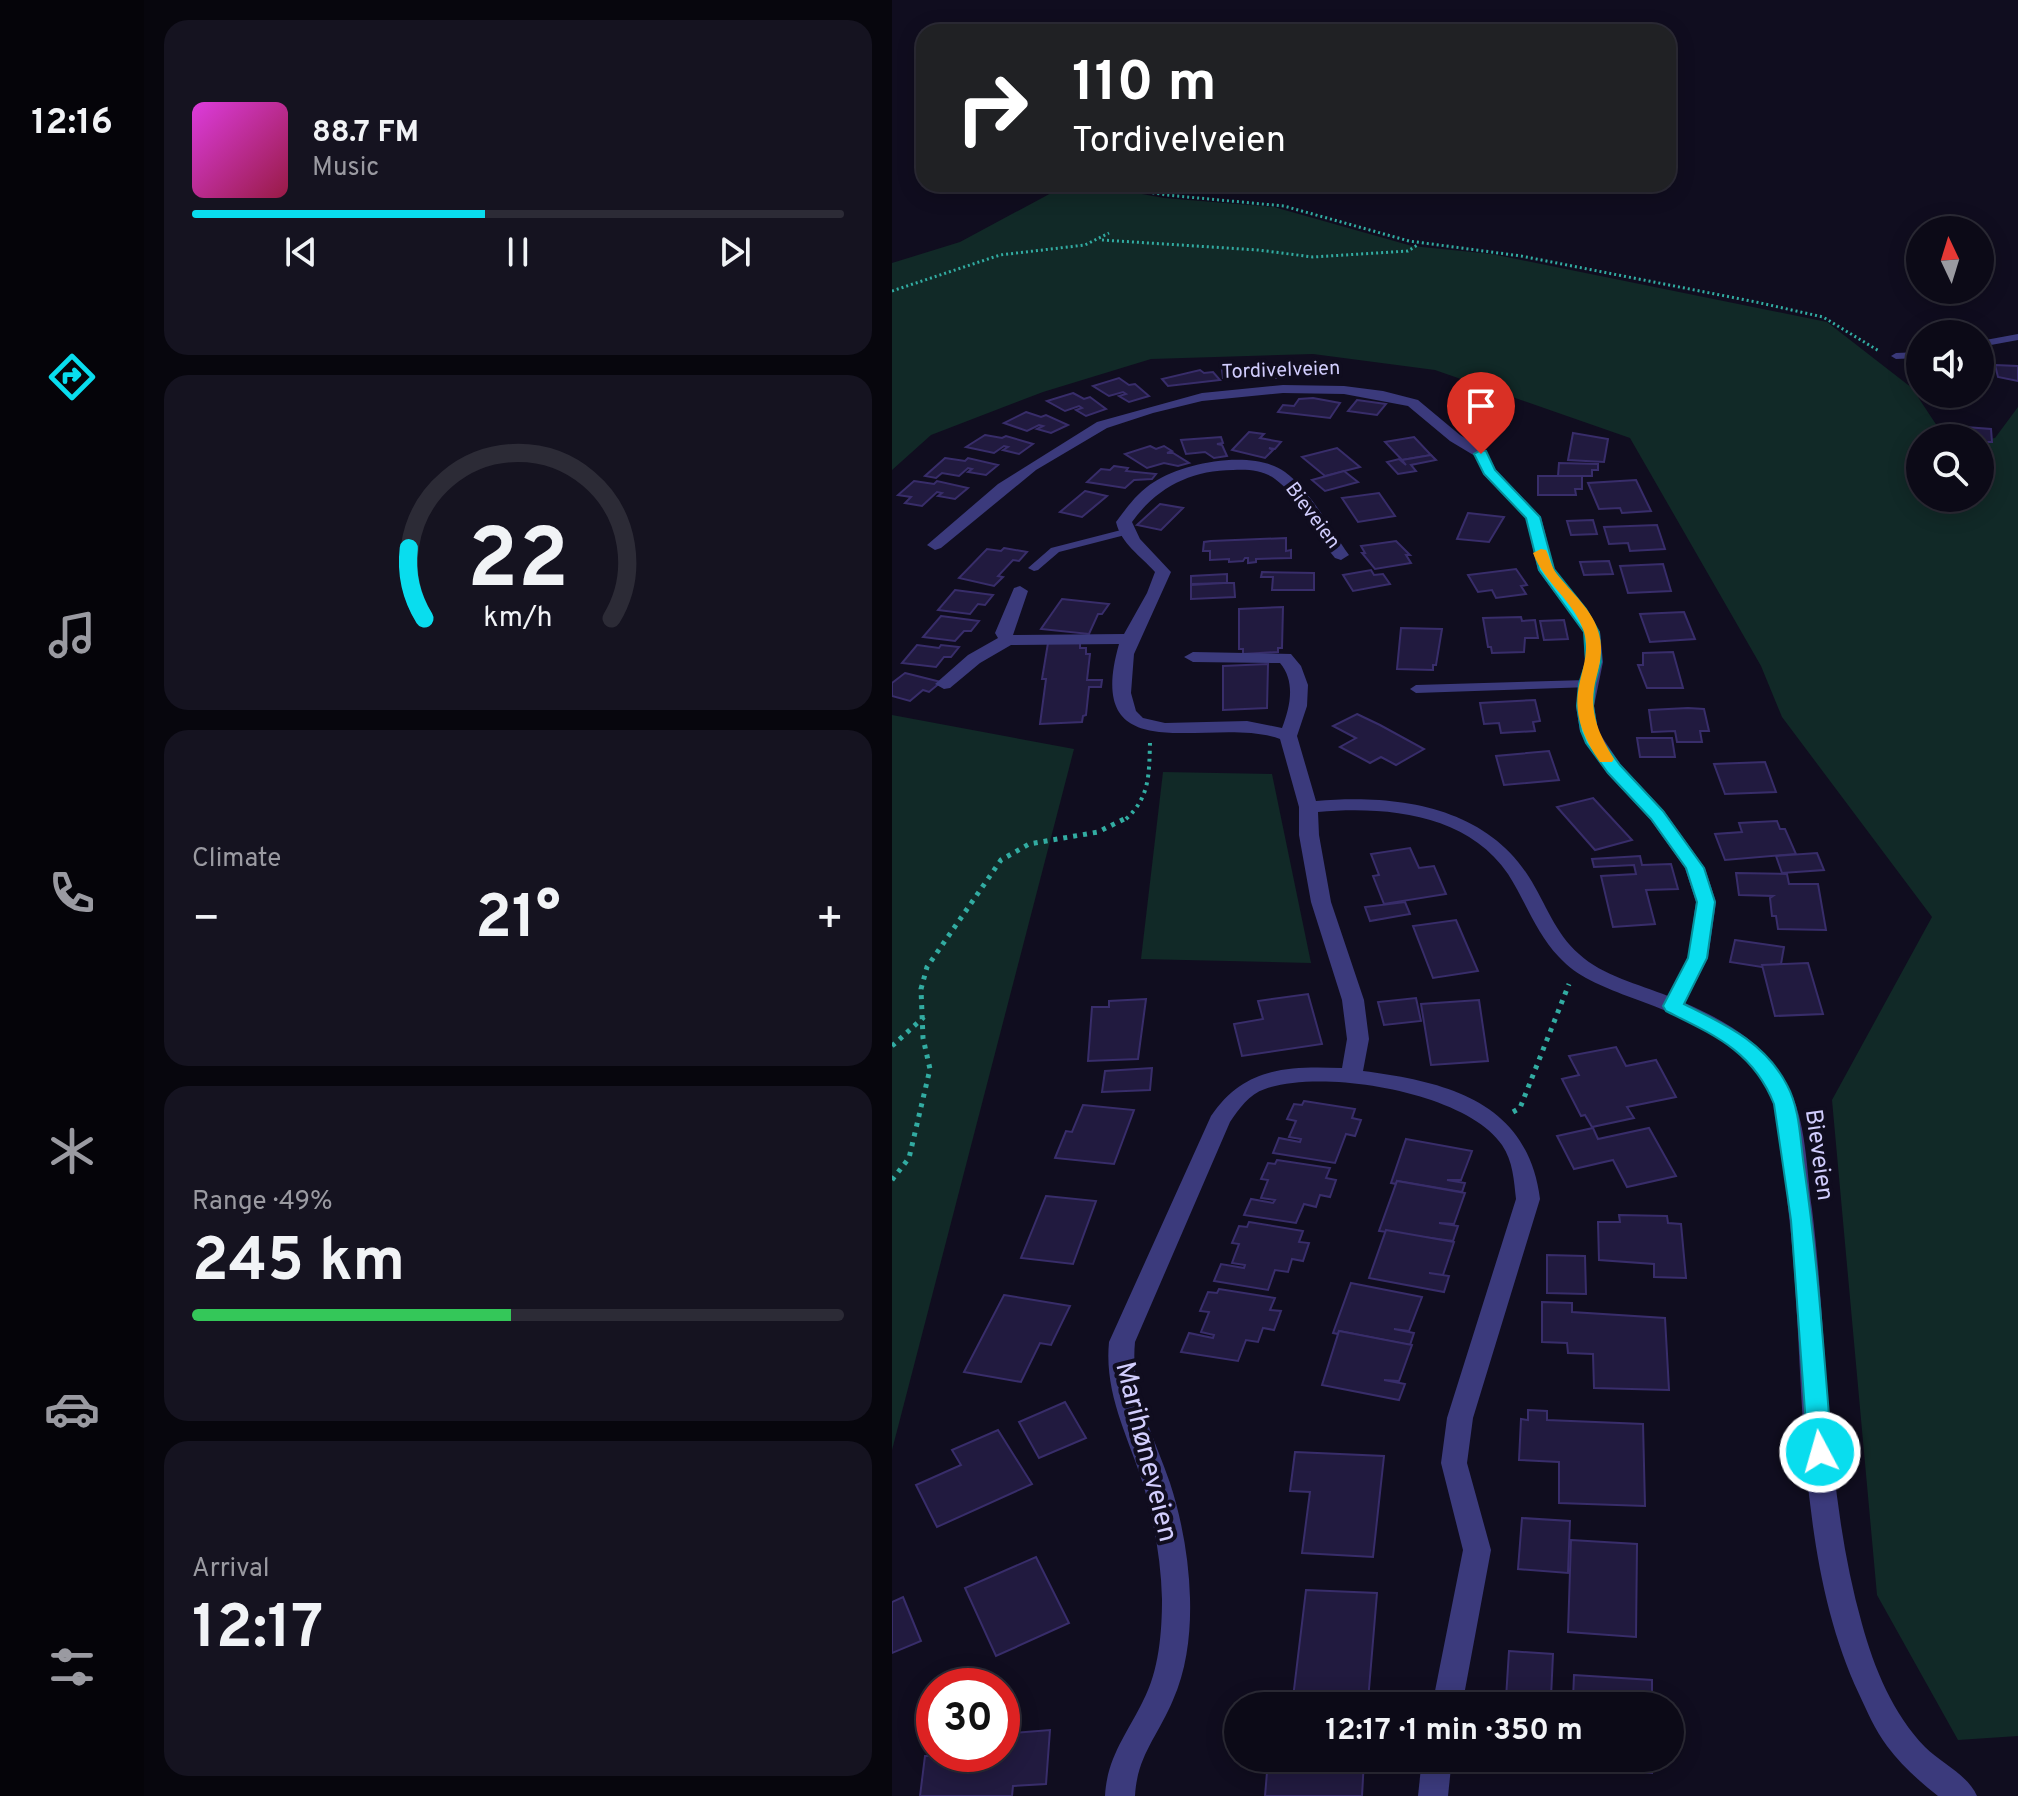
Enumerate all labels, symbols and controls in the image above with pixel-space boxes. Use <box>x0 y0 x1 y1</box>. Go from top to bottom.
text: 110 m <box>1072 50 1217 120</box>
icon: right <box>940 56 1044 160</box>
text: 12:16 <box>31 101 113 147</box>
text: 88.7 FM <box>312 115 419 152</box>
text: Tordivelveien <box>1072 119 1286 165</box>
text: Music <box>312 152 379 185</box>
north arrow <box>1906 216 1994 304</box>
map controls <box>1906 216 1994 512</box>
icon: previous <box>279 230 323 274</box>
icon: pause <box>496 230 540 274</box>
icon: next <box>713 230 757 274</box>
button: sound <box>1906 320 1994 408</box>
icon: directions <box>44 349 100 405</box>
street label: Tordivelveien <box>1221 356 1341 386</box>
pin <box>1447 372 1515 454</box>
icon: arrive <box>1459 384 1503 428</box>
button: search <box>1906 424 1994 512</box>
street label: Bieveien <box>1279 478 1345 554</box>
text: 22 <box>467 511 569 616</box>
text: km/h <box>483 601 553 637</box>
icon: music <box>44 607 100 663</box>
text: Climate <box>192 843 281 876</box>
icon: phone <box>44 865 100 921</box>
text: 21° <box>475 883 561 959</box>
text: − <box>192 893 220 949</box>
text: + <box>816 893 844 949</box>
street label: Bieveien <box>1797 1107 1839 1203</box>
icon: climate <box>44 1123 100 1179</box>
text: Range · 49% <box>192 1186 333 1219</box>
text: 245 km <box>192 1226 405 1302</box>
street label: Marihøneveien <box>1105 1358 1185 1546</box>
icon: car <box>44 1381 100 1437</box>
position arrow <box>1778 1410 1862 1494</box>
text: Arrival <box>192 1553 270 1586</box>
text: 12:17 <box>192 1593 323 1669</box>
icon: filters <box>44 1639 100 1695</box>
speed limit sign: 30 <box>916 1668 1020 1772</box>
text: 12:17 · 1 min · 350 m <box>1325 1713 1583 1750</box>

